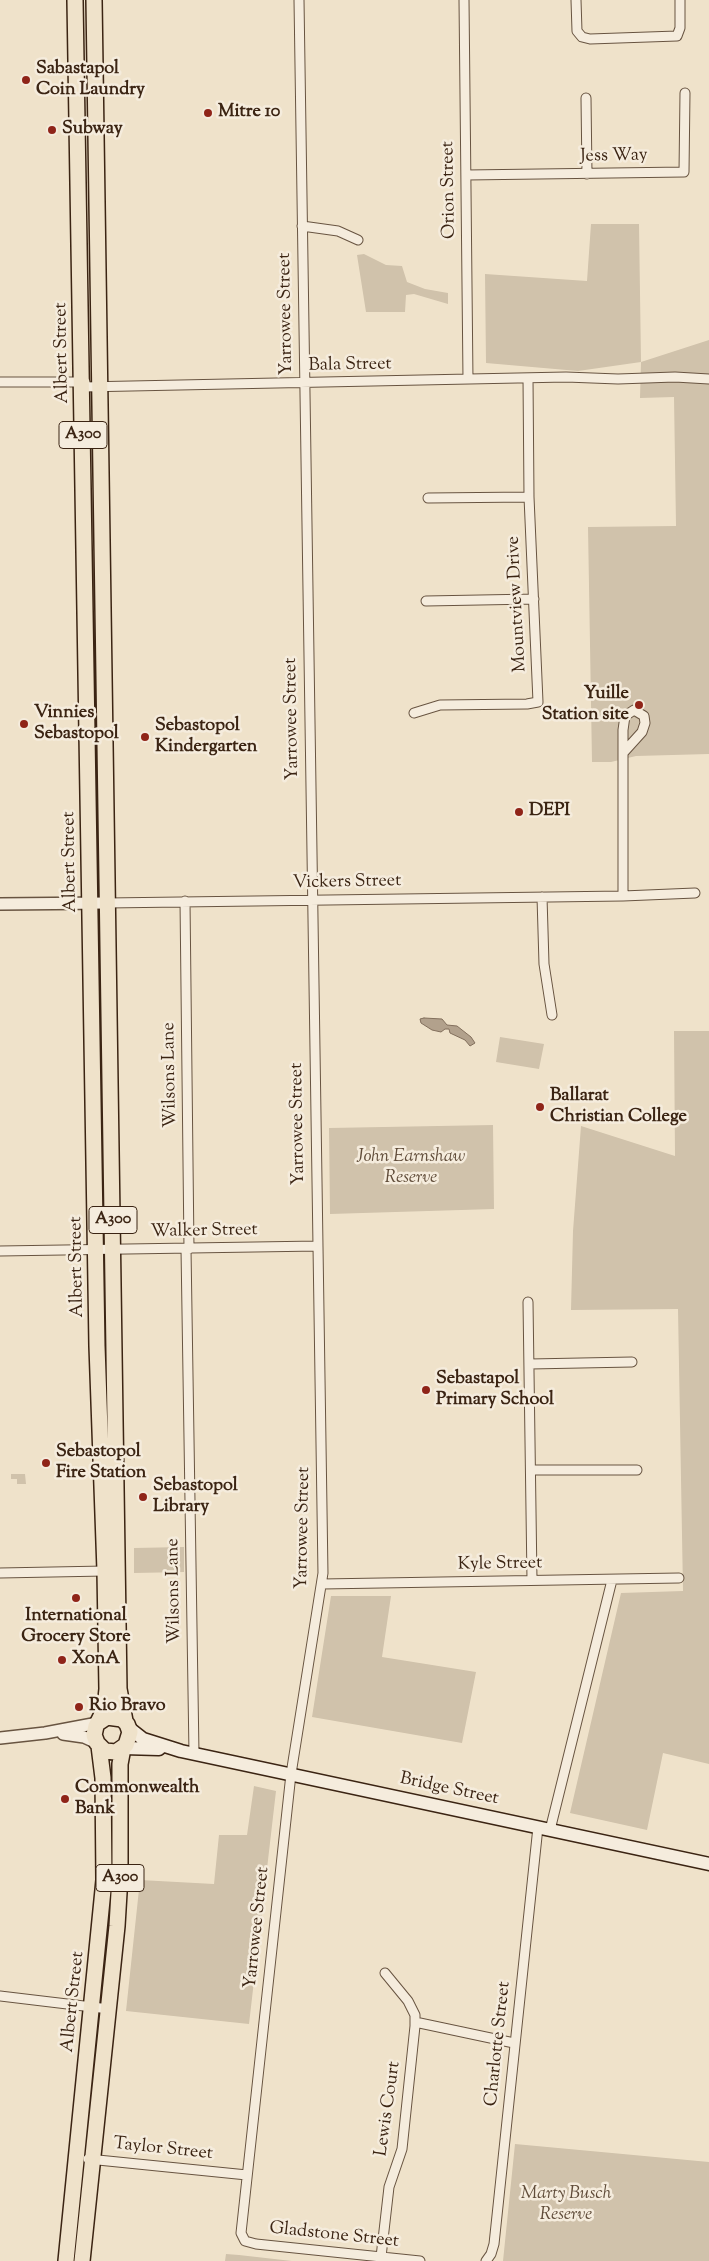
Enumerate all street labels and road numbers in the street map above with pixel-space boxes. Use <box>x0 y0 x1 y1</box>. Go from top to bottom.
street label: Orion Street <box>438 141 462 239</box>
street label: Jess Way <box>580 146 648 168</box>
street label: Yarrowee Street <box>275 253 299 375</box>
street label: Albert Street <box>51 302 75 404</box>
street label: Bala Street <box>308 354 392 378</box>
road number: A300 <box>59 422 107 448</box>
street label: Mountview Drive <box>504 535 532 673</box>
street label: Yarrowee Street <box>281 658 305 780</box>
street label: Albert Street <box>59 811 83 913</box>
street label: Vickers Street <box>293 871 401 895</box>
street label: Wilsons Lane <box>159 1022 183 1128</box>
street label: Yarrowee Street <box>287 1063 311 1185</box>
road number: A300 <box>89 1206 137 1234</box>
street label: Albert Street <box>66 1216 90 1318</box>
street label: Walker Street <box>150 1220 258 1244</box>
street label: Yarrowee Street <box>292 1467 316 1589</box>
street label: Wilsons Lane <box>163 1538 187 1644</box>
street label: Kyle Street <box>458 1553 542 1577</box>
street label: Bridge Street <box>398 1769 500 1811</box>
road number: A300 <box>96 1865 144 1892</box>
street label: Yarrowee Street <box>241 1866 275 1990</box>
street label: Albert Street <box>58 1951 90 2053</box>
street label: Charlotte Street <box>482 1981 516 2107</box>
street label: Lewis Court <box>372 2060 406 2158</box>
street label: Taylor Street <box>112 2134 214 2166</box>
street label: Gladstone Street <box>268 2218 400 2254</box>

